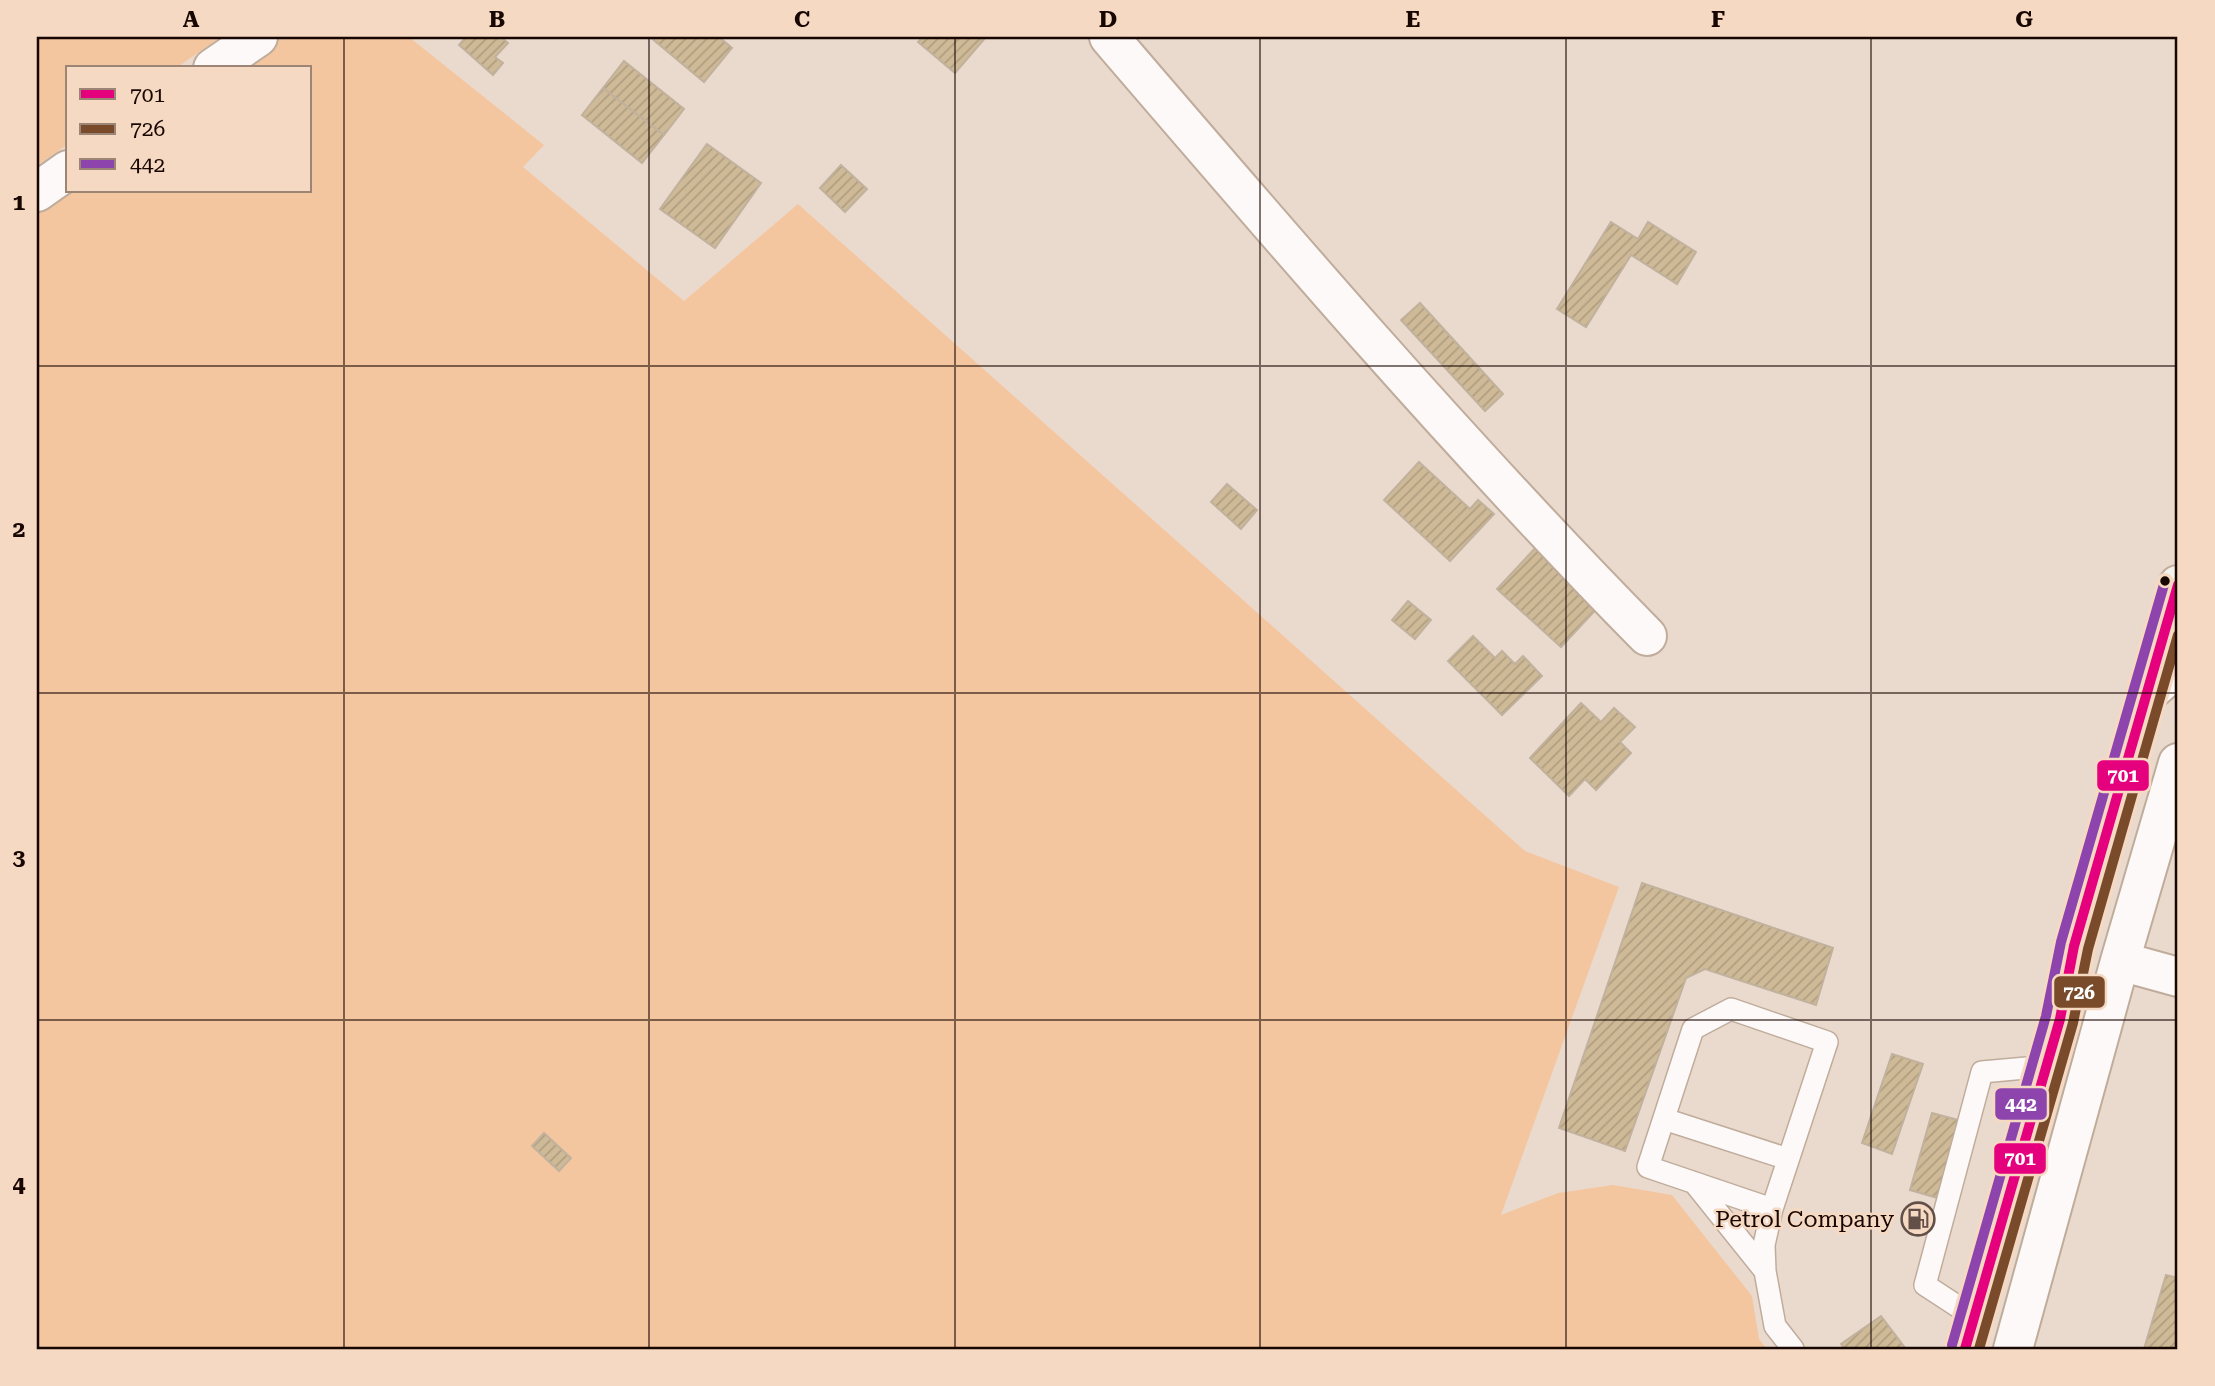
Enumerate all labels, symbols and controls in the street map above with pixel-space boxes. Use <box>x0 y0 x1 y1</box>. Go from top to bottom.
text: A <box>183 6 200 33</box>
text: B <box>489 6 505 33</box>
text: C <box>794 6 810 33</box>
text: D <box>1099 6 1117 33</box>
text: E <box>1406 6 1420 33</box>
text: F <box>1711 6 1725 33</box>
text: G <box>2015 6 2033 33</box>
legend <box>66 66 312 192</box>
text: 701 <box>130 83 165 107</box>
text: 726 <box>130 117 165 141</box>
text: 442 <box>130 153 165 177</box>
text: 1 <box>13 189 26 216</box>
text: 2 <box>13 516 25 543</box>
unlabelled marker <box>2158 574 2172 588</box>
line badge: 701 <box>2096 759 2150 792</box>
text: 701 <box>2107 764 2139 787</box>
text: 3 <box>13 844 26 871</box>
line badge: 726 <box>2053 975 2106 1009</box>
text: 726 <box>2063 981 2095 1004</box>
line badge: 442 <box>1994 1087 2048 1121</box>
text: 442 <box>2005 1093 2037 1116</box>
line badge: 701 <box>1993 1142 2047 1175</box>
text: 701 <box>2004 1147 2036 1170</box>
text: 4 <box>13 1171 26 1198</box>
fuel station icon: Petrol Company <box>1899 1200 1937 1238</box>
place label: Petrol Company <box>1715 1206 1894 1233</box>

